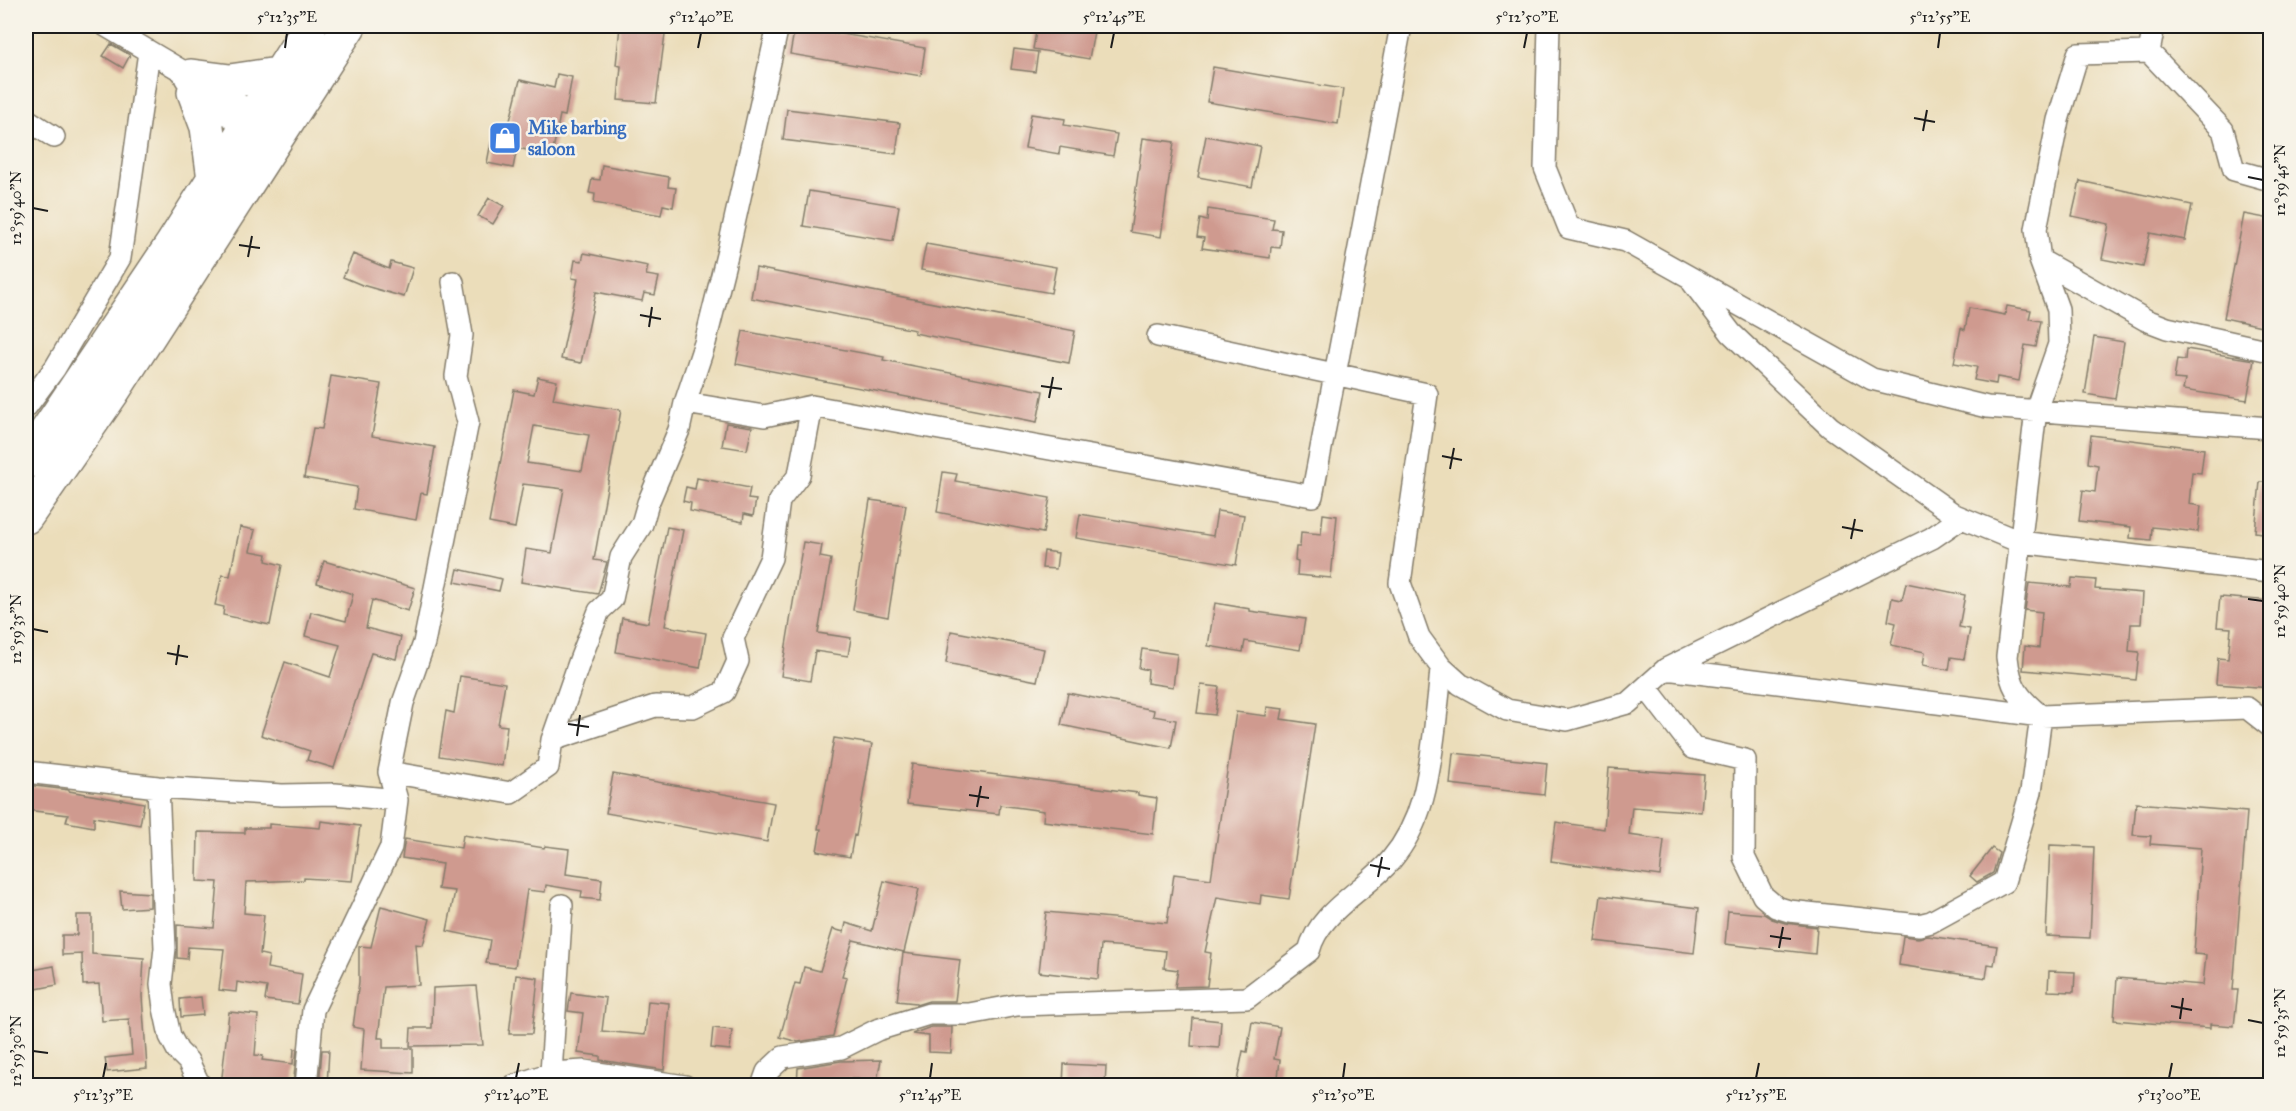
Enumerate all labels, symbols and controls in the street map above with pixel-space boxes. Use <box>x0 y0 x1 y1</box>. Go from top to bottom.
text: 5°12'35"E <box>257 8 317 26</box>
text: 5°12'40"E <box>669 8 733 26</box>
text: 5°12'45"E <box>1083 8 1146 26</box>
text: 5°12'50"E <box>1496 8 1559 26</box>
text: 5°12'55"E <box>1909 8 1971 26</box>
place label: Mike barbing saloon <box>528 117 627 160</box>
shop icon: Mike barbing saloon <box>487 120 523 156</box>
text: 12°59'45"N <box>2271 143 2289 216</box>
text: 12°59'40"N <box>7 171 25 245</box>
text: 12°59'40"N <box>2271 564 2289 638</box>
text: 12°59'35"N <box>7 594 25 664</box>
text: 12°59'35"N <box>2271 988 2289 1058</box>
text: 12°59'30"N <box>7 1015 25 1087</box>
text: 5°12'35"E <box>73 1086 133 1104</box>
text: 5°12'40"E <box>484 1086 548 1104</box>
text: 5°12'45"E <box>899 1086 962 1104</box>
text: 5°12'50"E <box>1312 1086 1375 1104</box>
text: 5°12'55"E <box>1725 1086 1787 1104</box>
text: 5°13'00"E <box>2137 1086 2201 1104</box>

